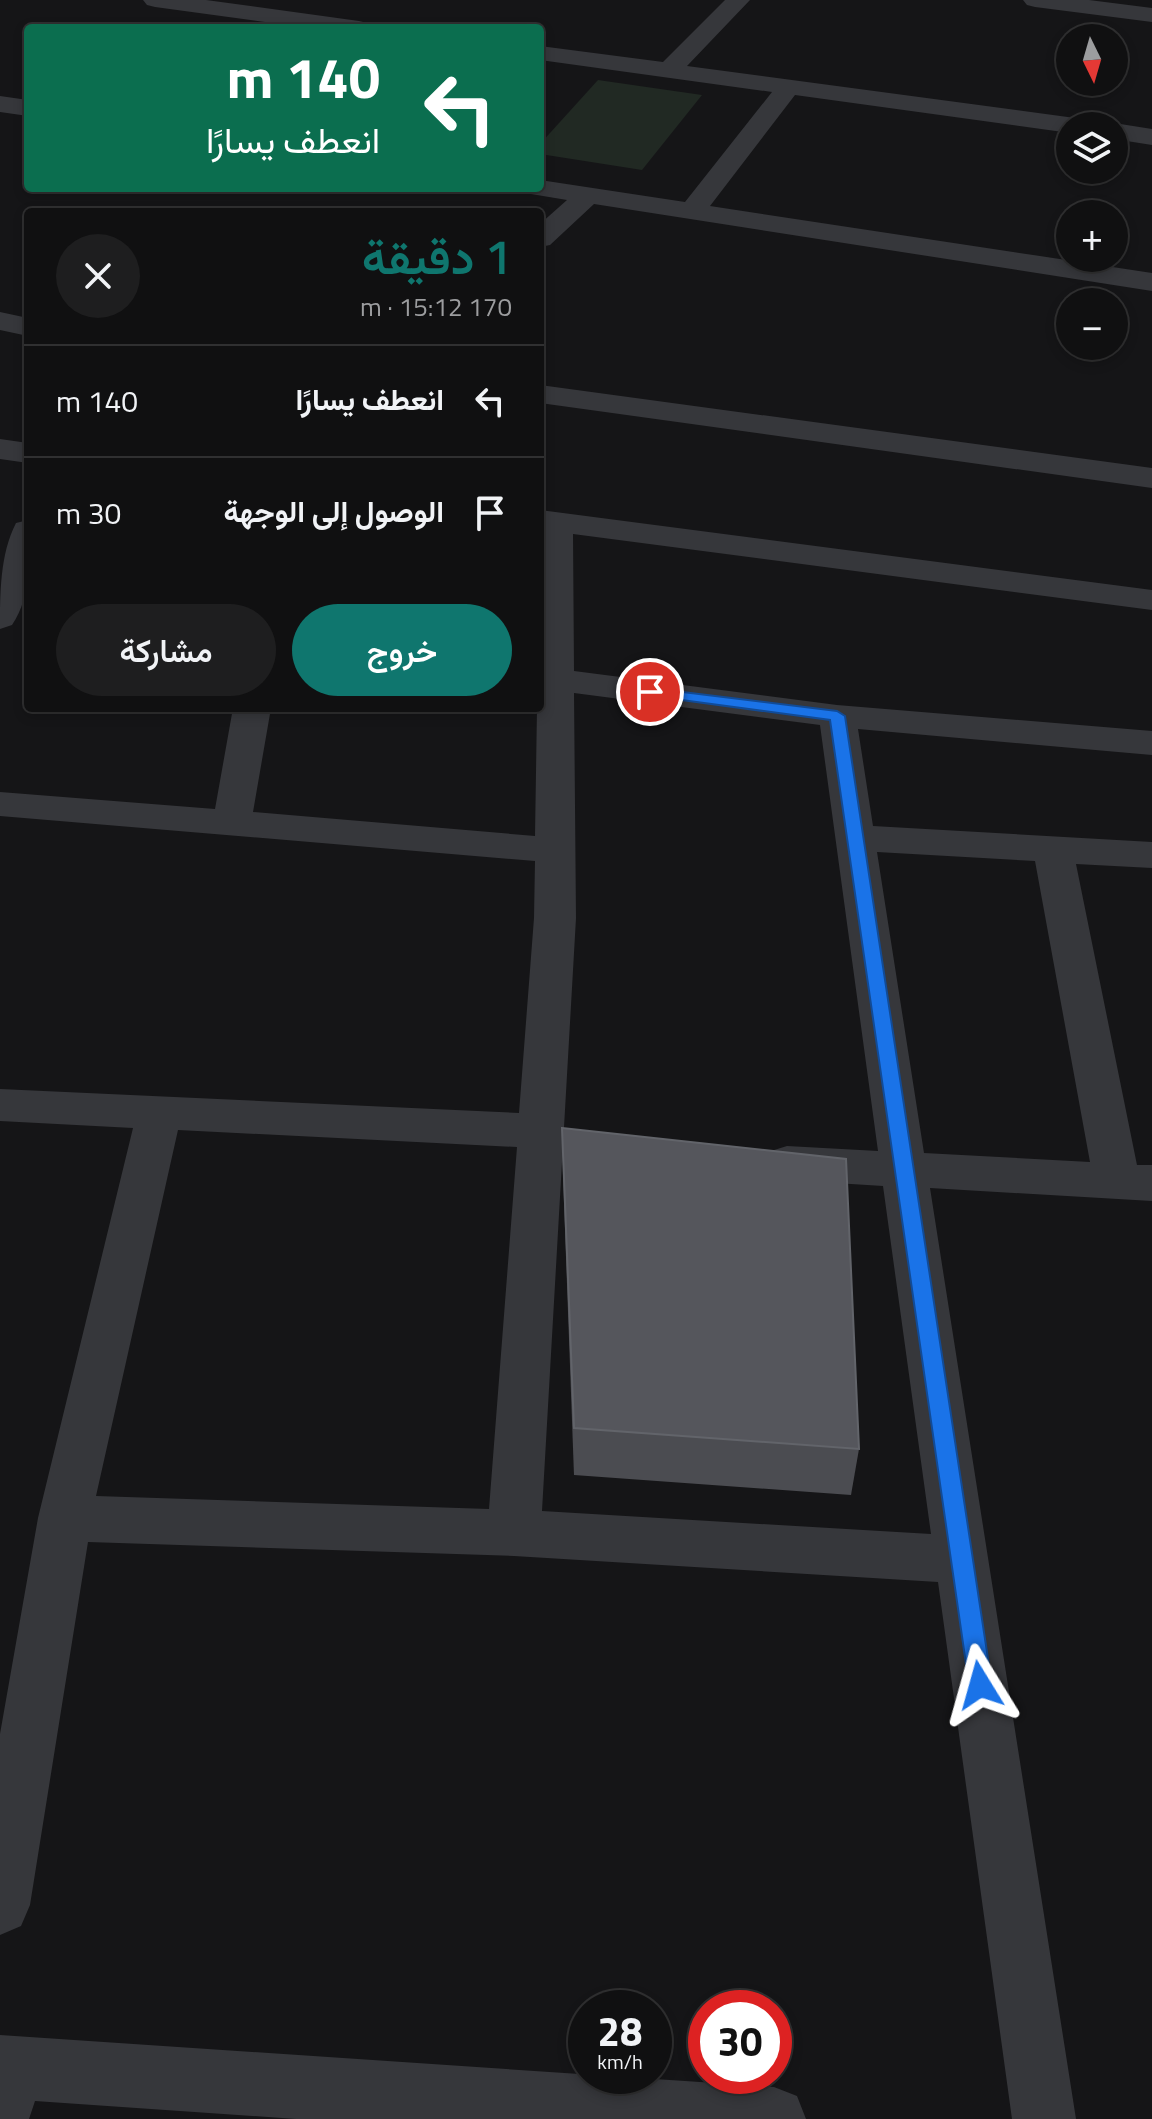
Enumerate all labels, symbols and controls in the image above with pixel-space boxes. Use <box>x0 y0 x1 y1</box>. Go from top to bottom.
north arrow <box>1056 24 1128 96</box>
map controls <box>1056 24 1128 360</box>
text: 140 m <box>227 35 380 120</box>
icon: left <box>408 56 512 160</box>
text: انعطف يسارًا <box>206 112 380 167</box>
button: layers <box>1056 112 1128 184</box>
button: + <box>1056 200 1128 272</box>
text: 1 دقيقة <box>362 220 512 293</box>
button: close <box>56 234 140 318</box>
text: 170 m · 15:12 <box>360 287 512 326</box>
button: − <box>1056 288 1128 360</box>
text: انعطف يسارًا <box>295 376 444 422</box>
text: 140 m <box>56 378 138 424</box>
icon: left <box>468 379 512 423</box>
text: الوصول إلى الوجهة <box>223 488 444 534</box>
text: 30 m <box>56 490 121 536</box>
icon: arrive <box>468 491 512 535</box>
button: مشاركة <box>56 604 276 696</box>
button: خروج <box>292 604 512 696</box>
pin <box>616 658 684 726</box>
icon: arrive <box>628 670 672 714</box>
position arrow <box>938 1643 1022 1727</box>
speed limit sign: 30 <box>688 1990 792 2094</box>
text: 28 <box>598 2001 642 2062</box>
text: km/h <box>597 2046 643 2077</box>

